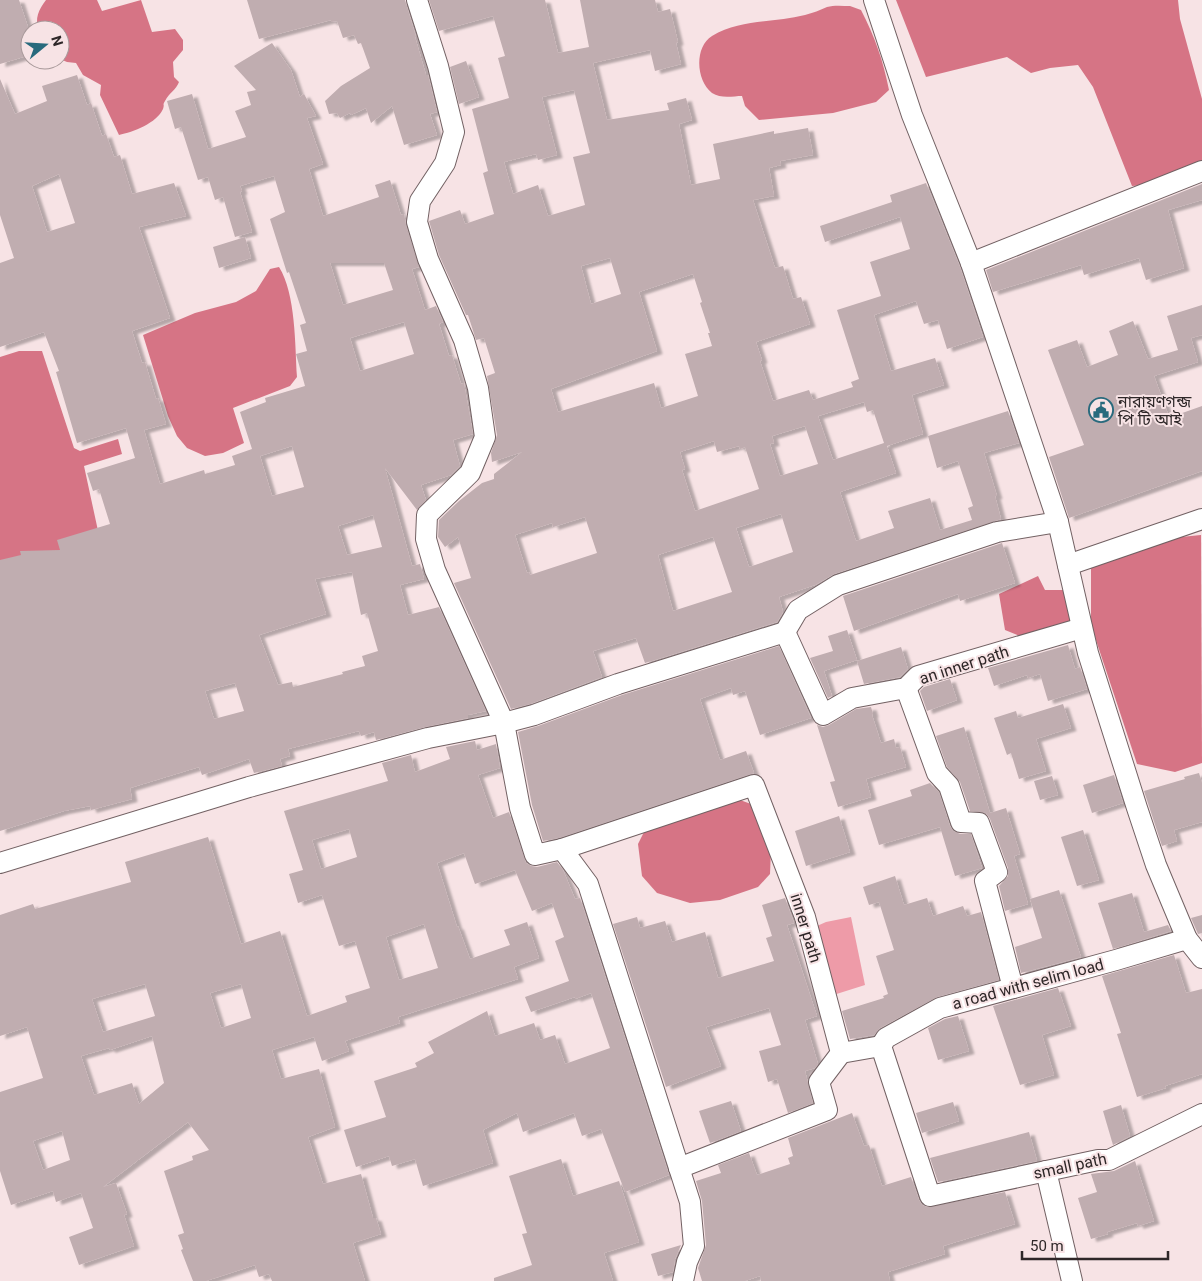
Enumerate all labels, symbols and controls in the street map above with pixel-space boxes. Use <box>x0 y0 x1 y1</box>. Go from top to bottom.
north arrow <box>20 20 70 70</box>
text: N <box>48 34 67 48</box>
place label: নারায়ণগন্জ পি টি আই <box>1117 392 1192 429</box>
public building icon: নারায়ণগন্জ পি টি আই <box>1088 397 1114 423</box>
street label: an inner path <box>917 642 1011 688</box>
street label: inner path <box>787 891 825 965</box>
street label: a road with selim load <box>950 955 1106 1013</box>
street label: small path <box>1032 1149 1108 1183</box>
scale bar <box>1022 1228 1168 1260</box>
text: 50 m <box>1030 1237 1064 1255</box>

